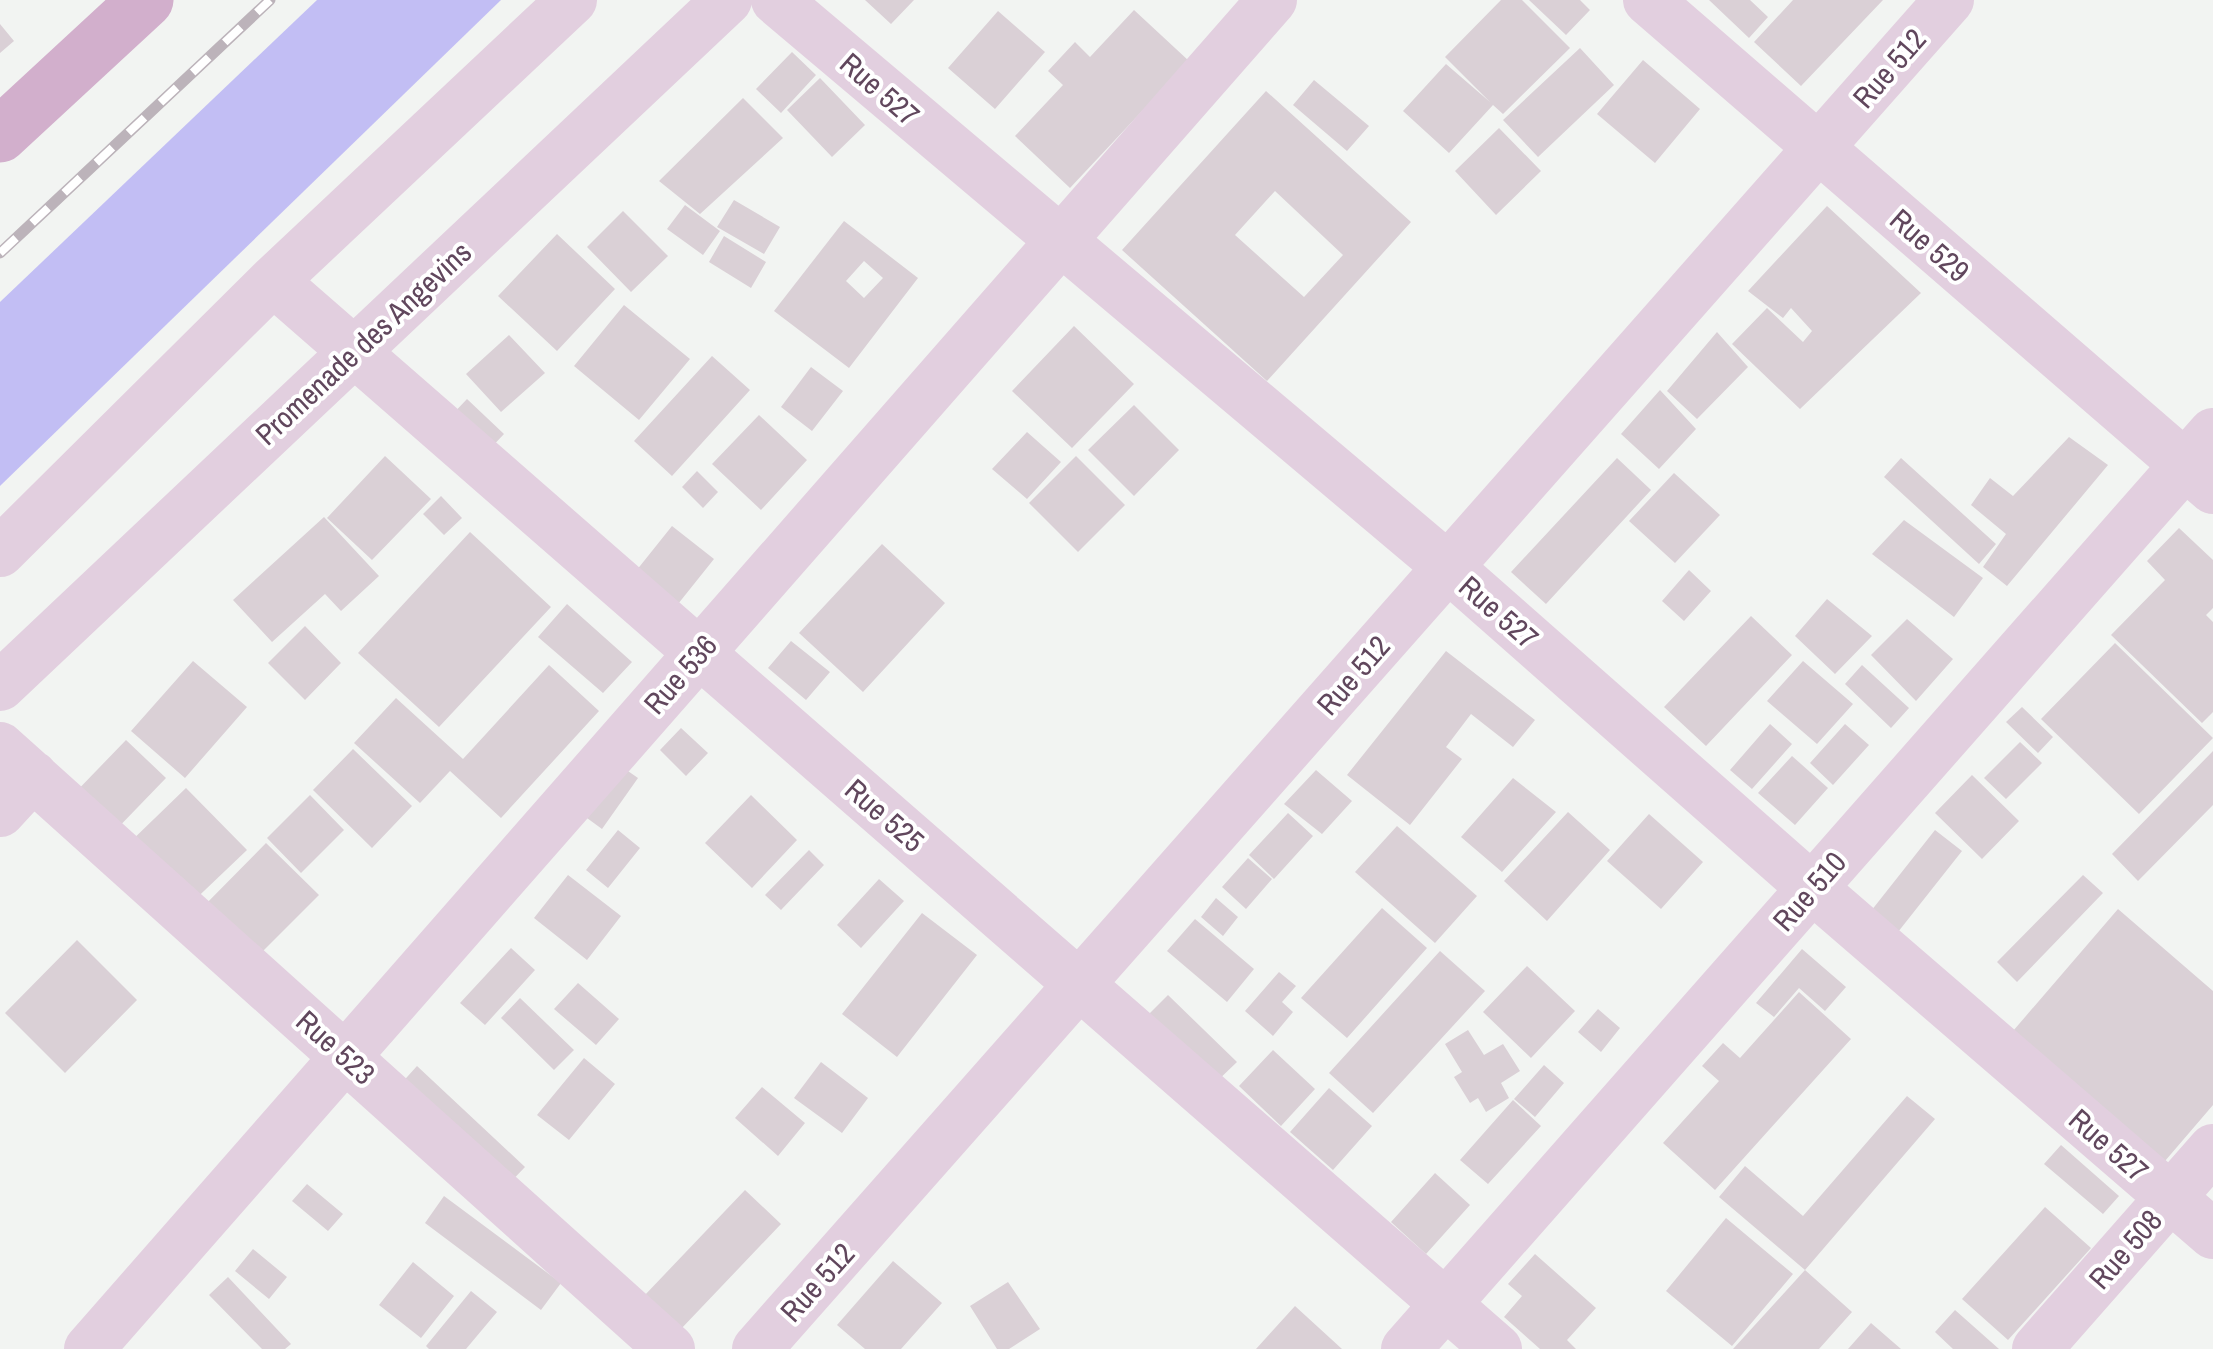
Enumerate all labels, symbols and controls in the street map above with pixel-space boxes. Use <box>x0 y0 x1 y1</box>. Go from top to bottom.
street label: Rue 512 <box>1843 20 1935 116</box>
street label: Rue 527 <box>832 43 928 135</box>
street label: Rue 529 <box>1882 199 1978 291</box>
street label: Promenade des Angevins <box>246 232 480 454</box>
street label: Rue 527 <box>1451 566 1547 658</box>
street label: Rue 536 <box>634 626 726 722</box>
street label: Rue 512 <box>1307 627 1399 723</box>
street label: Rue 525 <box>837 769 933 861</box>
street label: Rue 510 <box>1763 843 1855 939</box>
street label: Rue 523 <box>288 1001 384 1093</box>
street label: Rue 527 <box>2061 1099 2157 1191</box>
street label: Rue 508 <box>2079 1201 2171 1297</box>
street label: Rue 512 <box>771 1234 863 1330</box>

